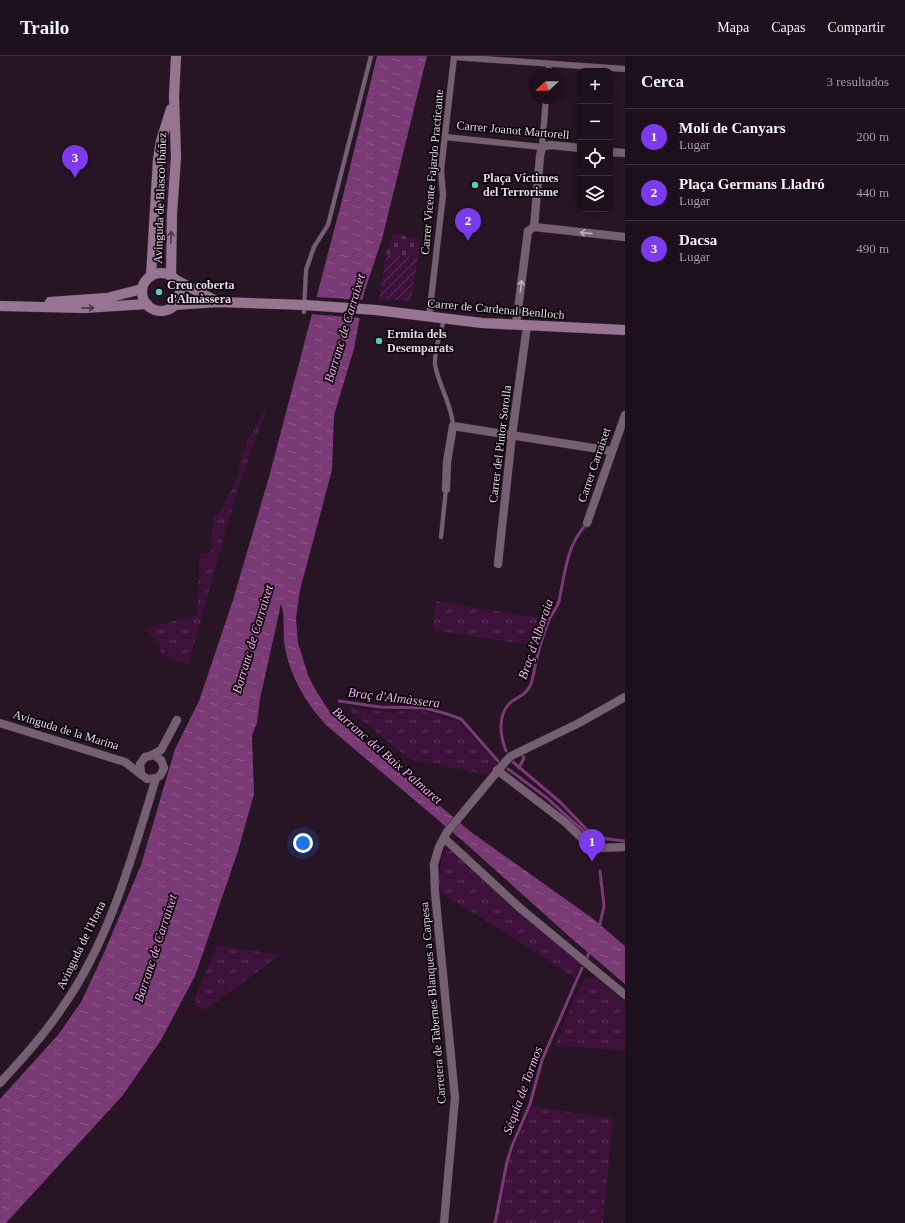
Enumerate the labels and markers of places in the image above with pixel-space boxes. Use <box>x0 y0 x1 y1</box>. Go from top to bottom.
pin: 3 <box>62 145 88 178</box>
place label: Plaça Víctimes del Terrorisme <box>483 171 559 199</box>
marker: Plaça Víctimes del Terrorisme <box>470 180 480 190</box>
pin: 2 <box>455 208 481 241</box>
place label: Creu coberta d'Almàssera <box>167 278 234 306</box>
marker: Creu coberta d'Almàssera <box>154 287 164 297</box>
place label: Ermita dels Desemparats <box>387 327 454 355</box>
marker: Ermita dels Desemparats <box>374 336 384 346</box>
pin: 1 <box>579 829 605 862</box>

